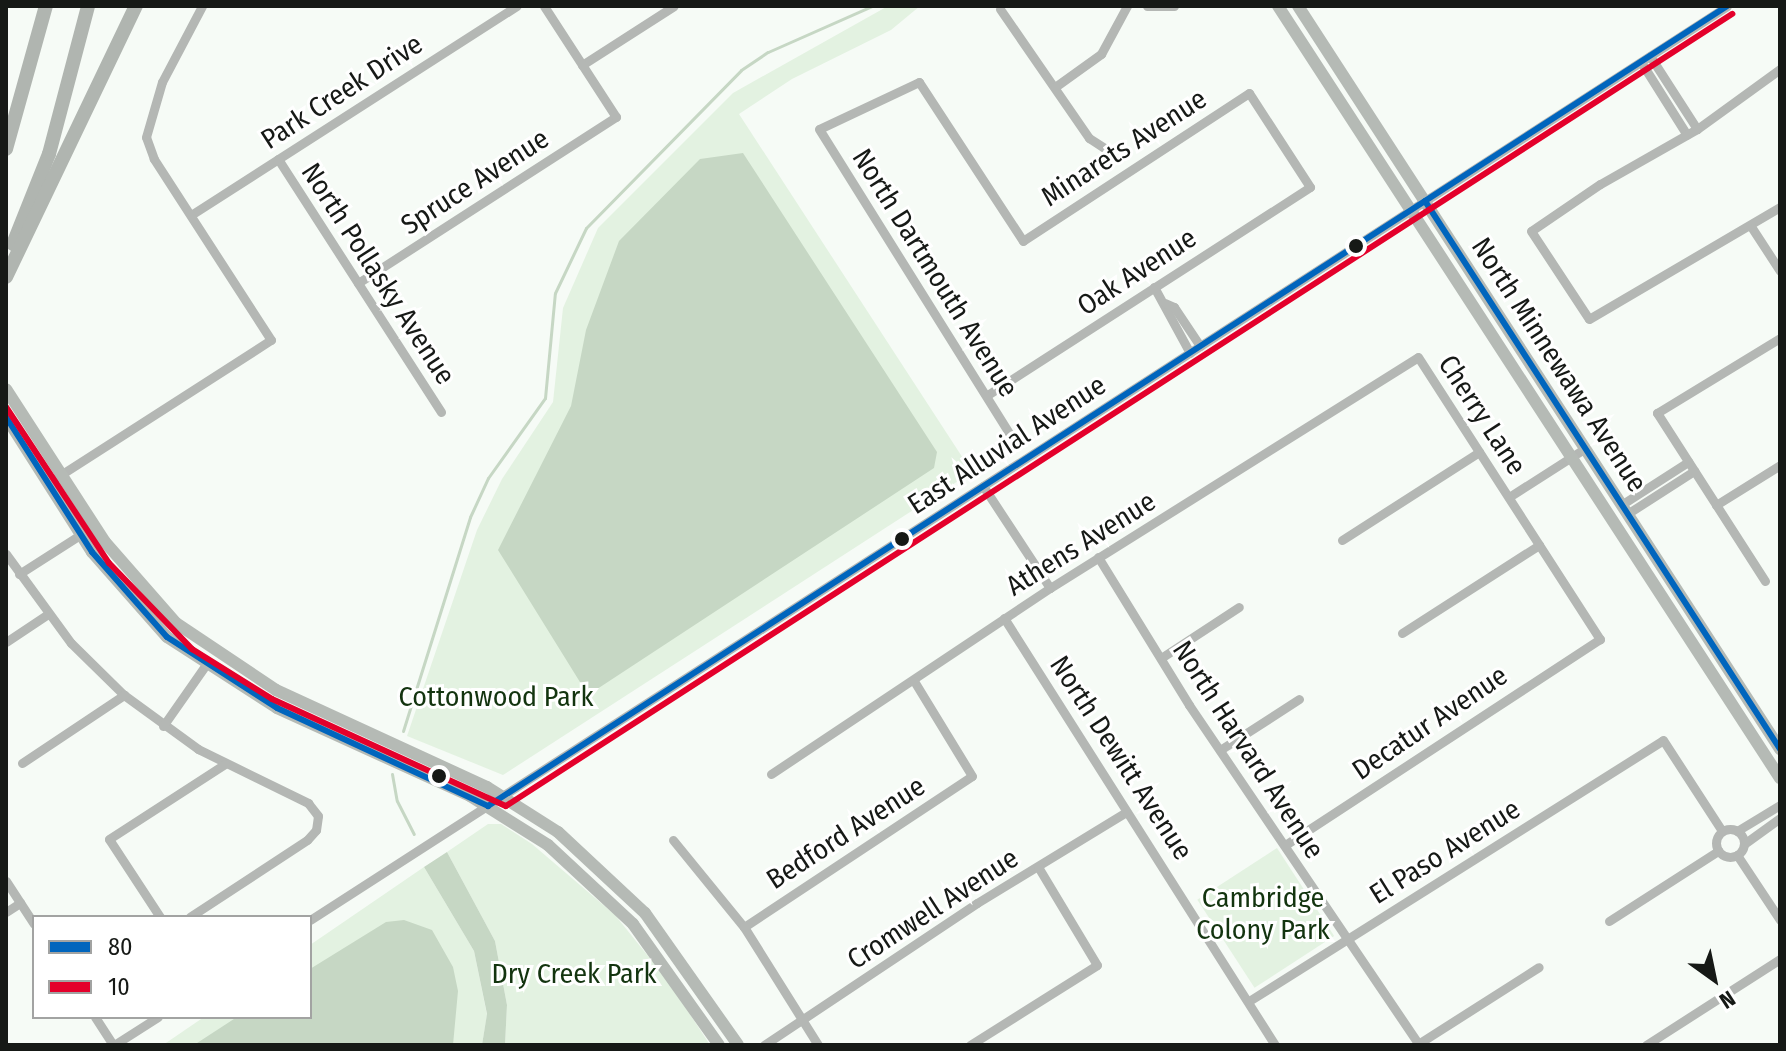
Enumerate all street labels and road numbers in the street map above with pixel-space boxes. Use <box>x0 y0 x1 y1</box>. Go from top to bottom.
street label: Park Creek Drive <box>255 27 429 157</box>
street label: Minarets Avenue <box>1035 82 1213 214</box>
street label: Spruce Avenue <box>395 122 555 242</box>
street label: North Dartmouth Avenue <box>845 143 1025 403</box>
street label: North Pollasky Avenue <box>294 157 462 391</box>
street label: Oak Avenue <box>1071 221 1203 323</box>
street label: North Minnewawa Avenue <box>1464 232 1654 498</box>
street label: Cherry Lane <box>1431 349 1533 481</box>
street label: East Alluvial Avenue <box>902 368 1112 522</box>
street label: Athens Avenue <box>1000 485 1162 603</box>
street label: North Harvard Avenue <box>1165 635 1331 865</box>
street label: North Dewitt Avenue <box>1043 650 1199 866</box>
street label: Decatur Avenue <box>1346 659 1514 787</box>
street label: Bedford Avenue <box>761 769 931 897</box>
street label: El Paso Avenue <box>1364 792 1526 912</box>
street label: Cromwell Avenue <box>841 841 1025 977</box>

